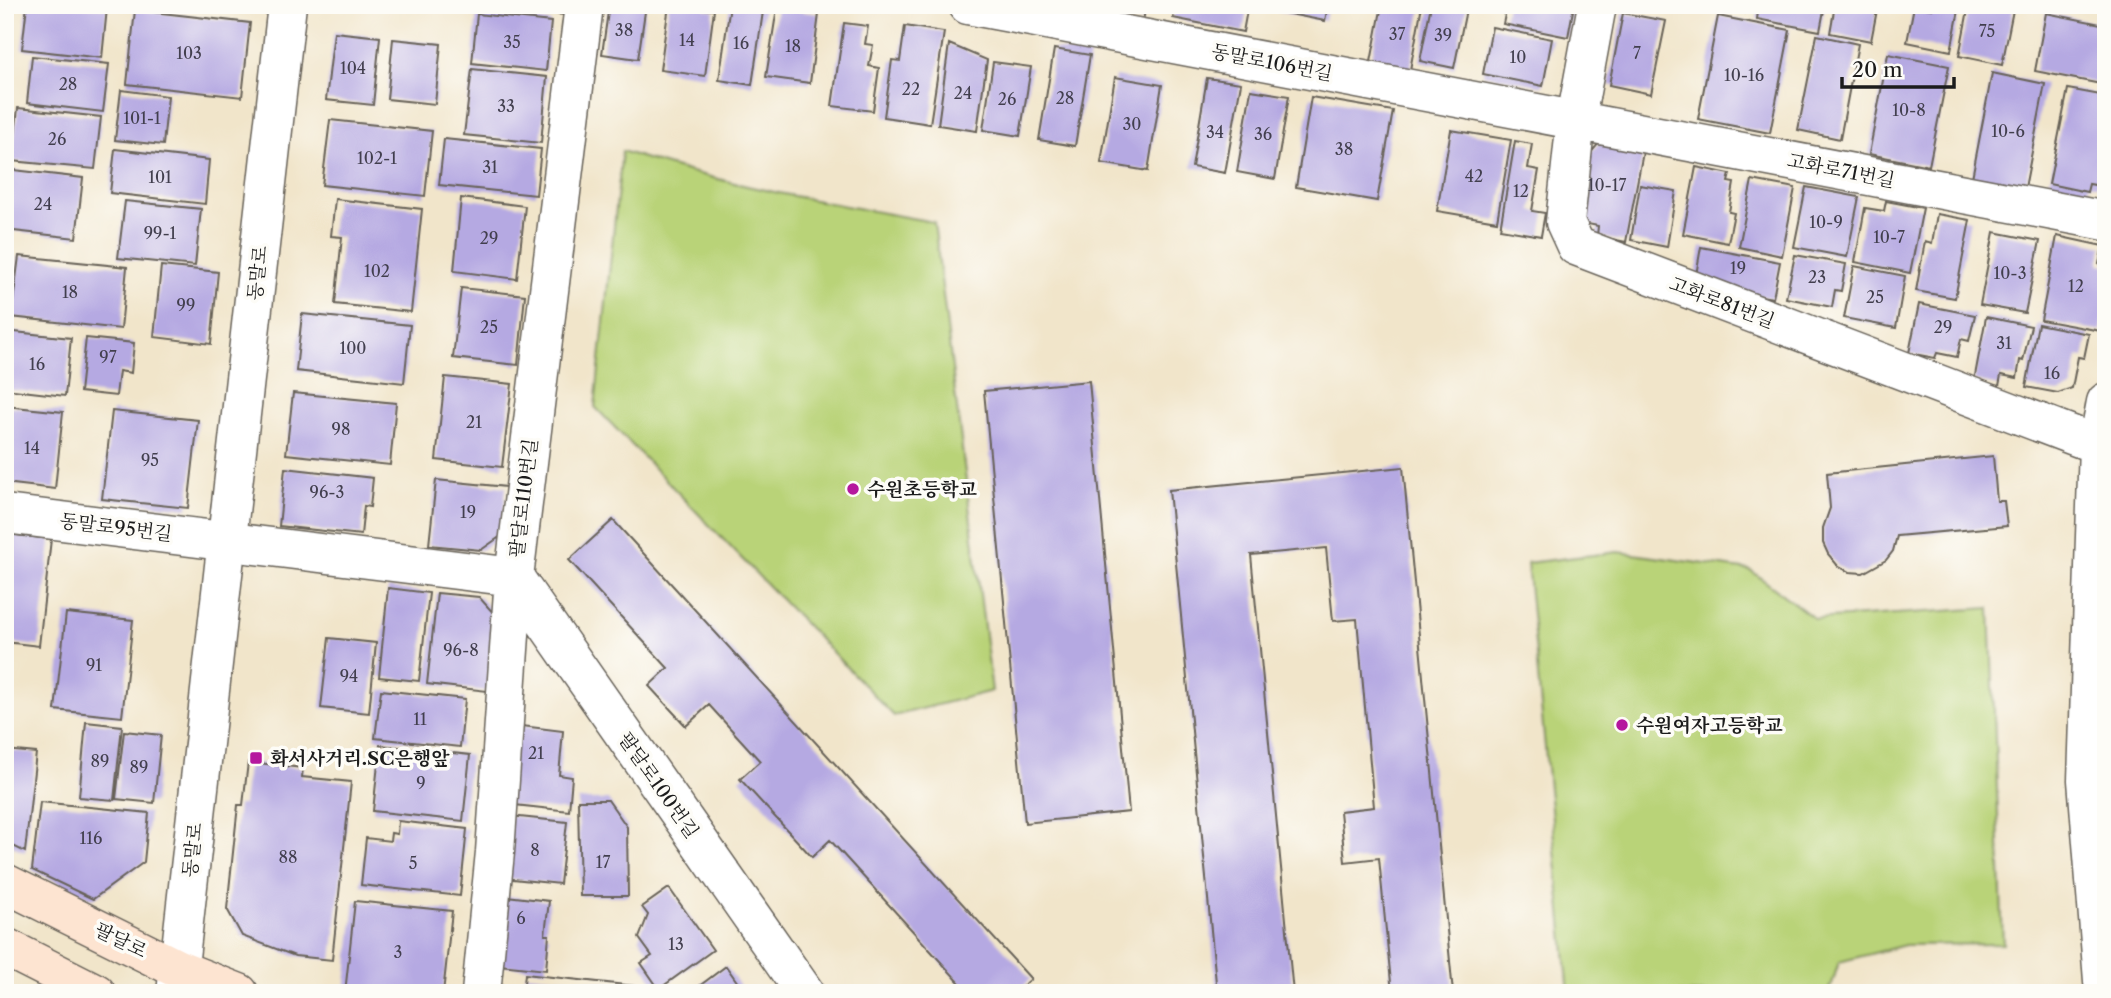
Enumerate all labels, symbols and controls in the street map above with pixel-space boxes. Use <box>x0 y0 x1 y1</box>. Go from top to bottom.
house number: 38 <box>615 20 633 40</box>
house number: 75 <box>1979 21 1995 41</box>
house number: 37 <box>1389 24 1405 44</box>
house number: 39 <box>1434 25 1452 45</box>
house number: 14 <box>679 30 695 50</box>
house number: 35 <box>503 32 521 52</box>
house number: 16 <box>733 33 749 53</box>
house number: 18 <box>785 36 801 56</box>
street label: 동말로106번길 <box>1209 39 1334 86</box>
house number: 103 <box>176 43 202 63</box>
house number: 7 <box>1633 43 1641 63</box>
scale bar <box>1842 46 1954 90</box>
house number: 10 <box>1510 47 1526 67</box>
text: 20 m <box>1852 57 1903 82</box>
house number: 104 <box>340 58 366 78</box>
house number: 10-16 <box>1724 65 1764 85</box>
house number: 28 <box>59 74 77 94</box>
house number: 22 <box>902 79 920 99</box>
house number: 24 <box>954 83 972 103</box>
house number: 28 <box>1056 88 1074 108</box>
house number: 26 <box>998 89 1016 109</box>
house number: 33 <box>497 96 515 116</box>
house number: 10-8 <box>1892 100 1926 120</box>
house number: 101-1 <box>123 108 161 128</box>
house number: 30 <box>1123 114 1141 134</box>
house number: 10-6 <box>1991 121 2025 141</box>
house number: 34 <box>1206 122 1224 142</box>
house number: 36 <box>1254 124 1272 144</box>
house number: 26 <box>48 129 66 149</box>
house number: 38 <box>1335 139 1353 159</box>
house number: 102-1 <box>357 148 397 168</box>
street label: 고화로71번길 <box>1785 149 1897 192</box>
house number: 31 <box>482 157 498 177</box>
house number: 42 <box>1465 166 1483 186</box>
house number: 101 <box>148 167 172 187</box>
house number: 10-17 <box>1588 175 1626 195</box>
house number: 12 <box>1513 181 1529 201</box>
house number: 24 <box>34 194 52 214</box>
house number: 10-9 <box>1809 212 1843 232</box>
house number: 99-1 <box>144 223 177 243</box>
house number: 10-7 <box>1873 227 1905 247</box>
house number: 29 <box>480 228 498 248</box>
street label: 동말로 <box>243 244 272 302</box>
house number: 19 <box>1730 258 1746 278</box>
house number: 102 <box>364 261 390 281</box>
house number: 10-3 <box>1994 263 2026 283</box>
house number: 23 <box>1808 267 1826 287</box>
street label: 고화로81번길 <box>1666 272 1778 333</box>
house number: 12 <box>2068 276 2084 296</box>
house number: 18 <box>62 282 78 302</box>
house number: 25 <box>1866 287 1884 307</box>
house number: 99 <box>177 295 195 315</box>
house number: 25 <box>480 317 498 337</box>
house number: 29 <box>1934 317 1952 337</box>
house number: 31 <box>1996 333 2012 353</box>
house number: 100 <box>339 338 367 358</box>
house number: 97 <box>99 347 117 367</box>
house number: 16 <box>29 354 45 374</box>
house number: 16 <box>2044 363 2060 383</box>
house number: 21 <box>466 412 482 432</box>
house number: 98 <box>332 419 350 439</box>
street label: 팔달로110번길 <box>505 437 542 559</box>
house number: 14 <box>24 438 40 458</box>
house number: 95 <box>141 450 159 470</box>
place label: 수원초등학교 <box>867 478 977 501</box>
marker: 수원초등학교 <box>845 481 861 497</box>
house number: 96-3 <box>310 482 344 502</box>
house number: 19 <box>460 502 476 522</box>
street label: 동말로95번길 <box>58 509 174 546</box>
house number: 96-8 <box>443 640 479 660</box>
house number: 91 <box>86 655 102 675</box>
house number: 94 <box>340 666 358 686</box>
house number: 11 <box>413 709 427 729</box>
place label: 수원여자고등학교 <box>1636 714 1783 737</box>
marker: 수원여자고등학교 <box>1614 717 1630 733</box>
street label: 팔달로100번길 <box>614 728 704 843</box>
house number: 21 <box>528 743 544 763</box>
place label: 화서사거리.SC은행앞 <box>270 747 450 770</box>
marker: 화서사거리.SC은행앞 <box>248 750 264 766</box>
house number: 89 <box>91 751 109 771</box>
house number: 89 <box>130 757 148 777</box>
house number: 9 <box>416 773 426 793</box>
street label: 동말로 <box>178 821 207 879</box>
house number: 116 <box>80 828 102 848</box>
house number: 8 <box>530 840 540 860</box>
house number: 88 <box>279 847 297 867</box>
house number: 17 <box>596 852 610 872</box>
house number: 5 <box>409 853 417 873</box>
house number: 6 <box>516 908 526 928</box>
street label: 팔달로 <box>91 918 151 963</box>
house number: 13 <box>668 934 684 954</box>
house number: 3 <box>394 942 402 962</box>

